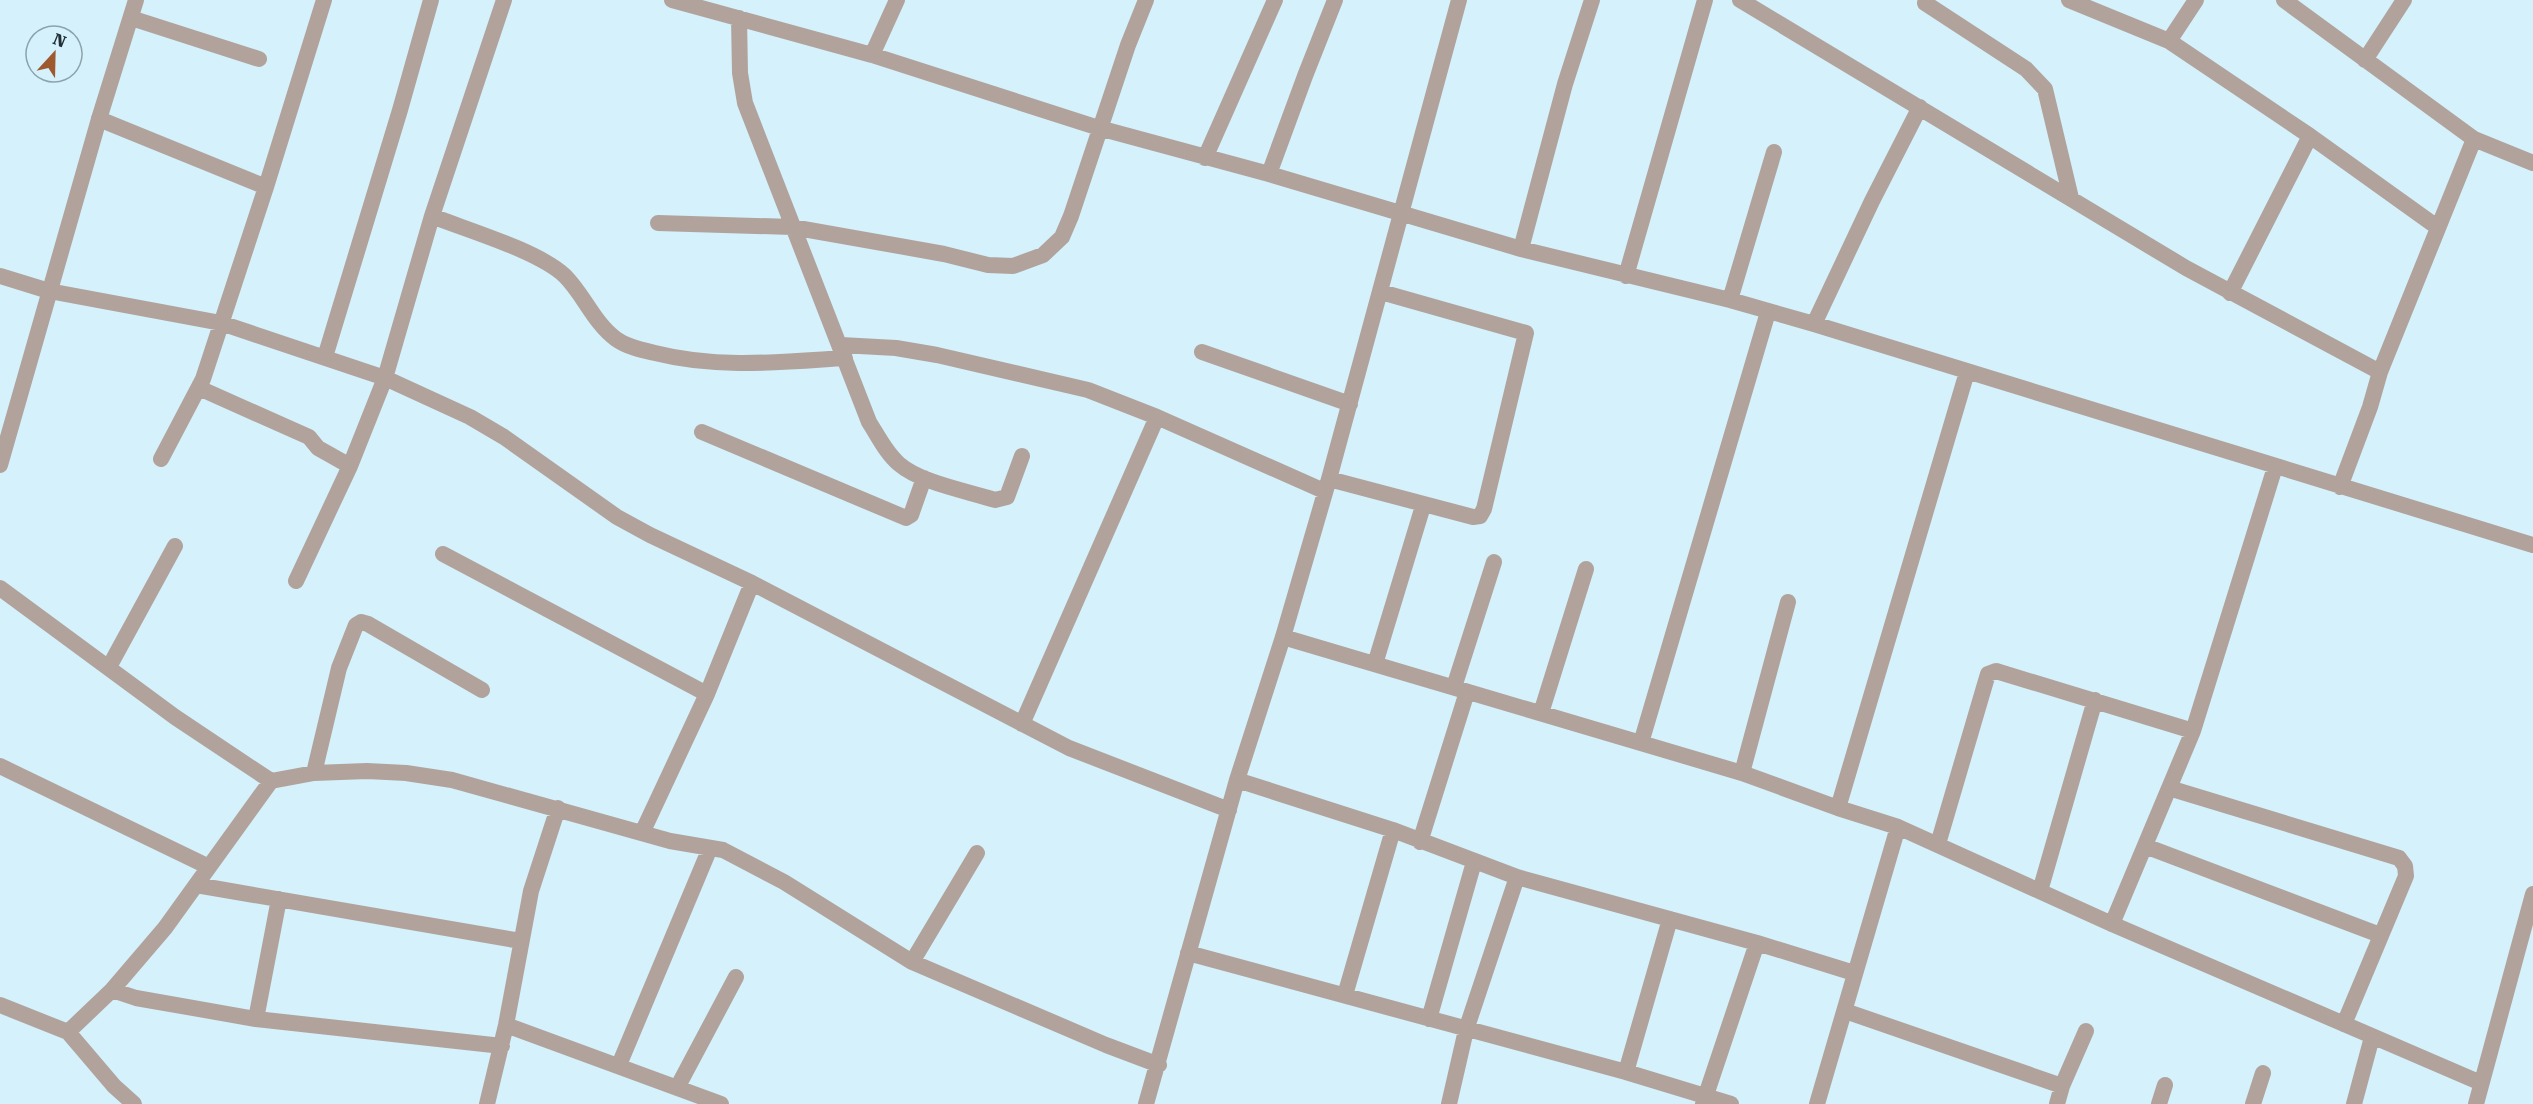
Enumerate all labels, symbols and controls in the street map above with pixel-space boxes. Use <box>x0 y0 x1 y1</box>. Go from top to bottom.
north arrow <box>24 24 84 84</box>
text: N <box>50 29 69 52</box>

